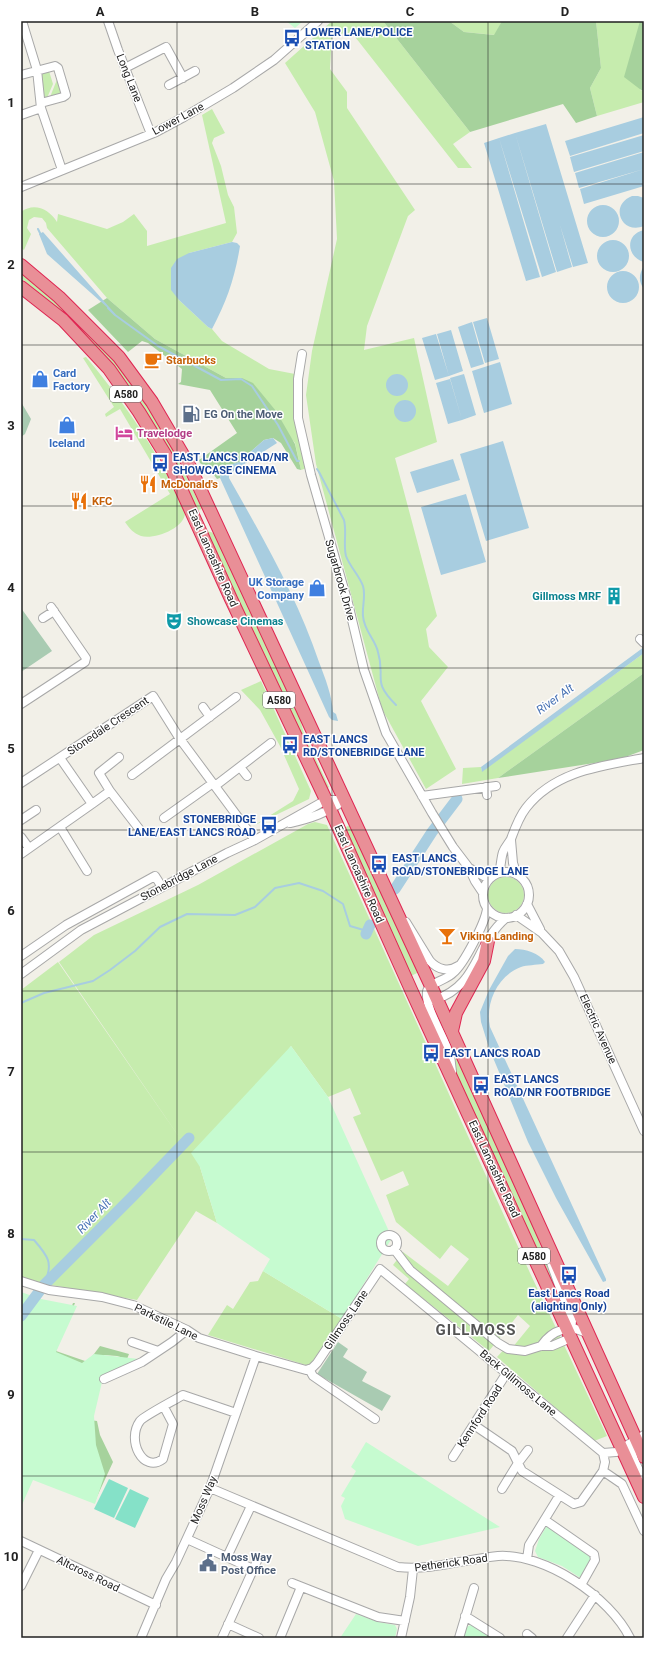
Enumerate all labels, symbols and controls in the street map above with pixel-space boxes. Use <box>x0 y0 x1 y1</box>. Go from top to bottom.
text: A <box>96 4 105 19</box>
text: B <box>251 4 259 19</box>
text: C <box>406 4 415 19</box>
text: D <box>561 4 569 19</box>
place label: LOWER LANE/POLICE STATION <box>305 26 413 52</box>
bus stop icon: LOWER LANE/POLICE STATION <box>282 28 302 48</box>
street label: Long Lane <box>113 52 145 104</box>
text: 1 <box>7 95 15 110</box>
street label: Lower Lane <box>150 100 206 138</box>
text: 2 <box>7 257 15 272</box>
cafe icon: Starbucks <box>143 350 163 370</box>
place label: Starbucks <box>166 354 216 367</box>
place label: Card Factory <box>53 367 90 393</box>
shop icon: Card Factory <box>30 369 50 389</box>
road number: A580 <box>110 386 142 402</box>
fuel station icon: EG On the Move <box>181 404 201 424</box>
place label: EG On the Move <box>204 408 283 421</box>
shop icon: Iceland <box>57 415 77 435</box>
text: 3 <box>7 418 15 433</box>
hotel icon: Travelodge <box>114 423 134 443</box>
place label: Travelodge <box>137 427 192 440</box>
place label: Iceland <box>49 437 85 450</box>
place label: EAST LANCS ROAD/NR SHOWCASE CINEMA <box>173 451 288 477</box>
bus stop icon: EAST LANCS ROAD/NR SHOWCASE CINEMA <box>150 453 170 473</box>
restaurant icon: McDonald's <box>138 474 158 494</box>
place label: McDonald's <box>161 478 218 491</box>
restaurant icon: KFC <box>69 491 89 511</box>
place label: KFC <box>92 495 112 508</box>
street label: East Lancashire Road <box>186 507 240 609</box>
street label: Sugarbrook Drive <box>322 538 358 622</box>
place label: UK Storage Company <box>249 576 304 602</box>
shop icon: UK Storage Company <box>307 578 327 598</box>
text: 4 <box>7 580 15 595</box>
building icon: Gillmoss MRF <box>604 586 624 606</box>
place label: Gillmoss MRF <box>532 590 601 603</box>
theatre icon: Showcase Cinemas <box>164 611 184 631</box>
place label: Showcase Cinemas <box>187 615 284 628</box>
water label: River Alt <box>534 681 577 717</box>
road number: A580 <box>263 692 295 708</box>
street label: Stonedale Crescent <box>65 694 151 758</box>
place label: EAST LANCS RD/STONEBRIDGE LANE <box>303 733 425 759</box>
bus stop icon: EAST LANCS RD/STONEBRIDGE LANE <box>280 735 300 755</box>
text: 5 <box>7 741 15 756</box>
place label: STONEBRIDGE LANE/EAST LANCS ROAD <box>128 813 256 839</box>
bus stop icon: STONEBRIDGE LANE/EAST LANCS ROAD <box>259 815 279 835</box>
street label: East Lancashire Road <box>332 823 386 925</box>
street label: Stonebridge Lane <box>138 852 220 904</box>
place label: EAST LANCS ROAD/STONEBRIDGE LANE <box>392 852 528 878</box>
bus stop icon: EAST LANCS ROAD/STONEBRIDGE LANE <box>369 854 389 874</box>
text: 6 <box>7 903 15 918</box>
bar icon: Viking Landing <box>437 926 457 946</box>
place label: Viking Landing <box>460 930 534 943</box>
street label: Electric Avenue <box>577 992 619 1066</box>
bus stop icon: EAST LANCS ROAD <box>421 1043 441 1063</box>
place label: EAST LANCS ROAD <box>444 1047 541 1060</box>
text: 7 <box>7 1064 15 1079</box>
place label: EAST LANCS ROAD/NR FOOTBRIDGE <box>494 1073 610 1099</box>
bus stop icon: EAST LANCS ROAD/NR FOOTBRIDGE <box>471 1075 491 1095</box>
street label: East Lancashire Road <box>466 1118 522 1220</box>
water label: River Alt <box>74 1196 114 1236</box>
text: 8 <box>7 1226 15 1241</box>
road number: A580 <box>518 1248 550 1264</box>
bus stop icon: East Lancs Road (alighting Only) <box>559 1265 579 1285</box>
street label: Gillmoss Lane <box>321 1287 371 1352</box>
place label: East Lancs Road (alighting Only) <box>528 1287 610 1313</box>
street label: Parkstile Lane <box>132 1301 200 1343</box>
district label: GILLMOSS <box>436 1321 516 1339</box>
street label: Back Gillmoss Lane <box>477 1347 559 1419</box>
street label: Kennford Road <box>455 1382 505 1450</box>
text: 9 <box>7 1387 15 1402</box>
street label: Moss Way <box>188 1473 220 1526</box>
text: 10 <box>4 1549 18 1564</box>
place label: Moss Way Post Office <box>221 1551 276 1577</box>
street label: Petherick Road <box>414 1551 488 1575</box>
street label: Altcross Road <box>54 1553 122 1595</box>
public building icon: Moss Way Post Office <box>198 1553 218 1573</box>

